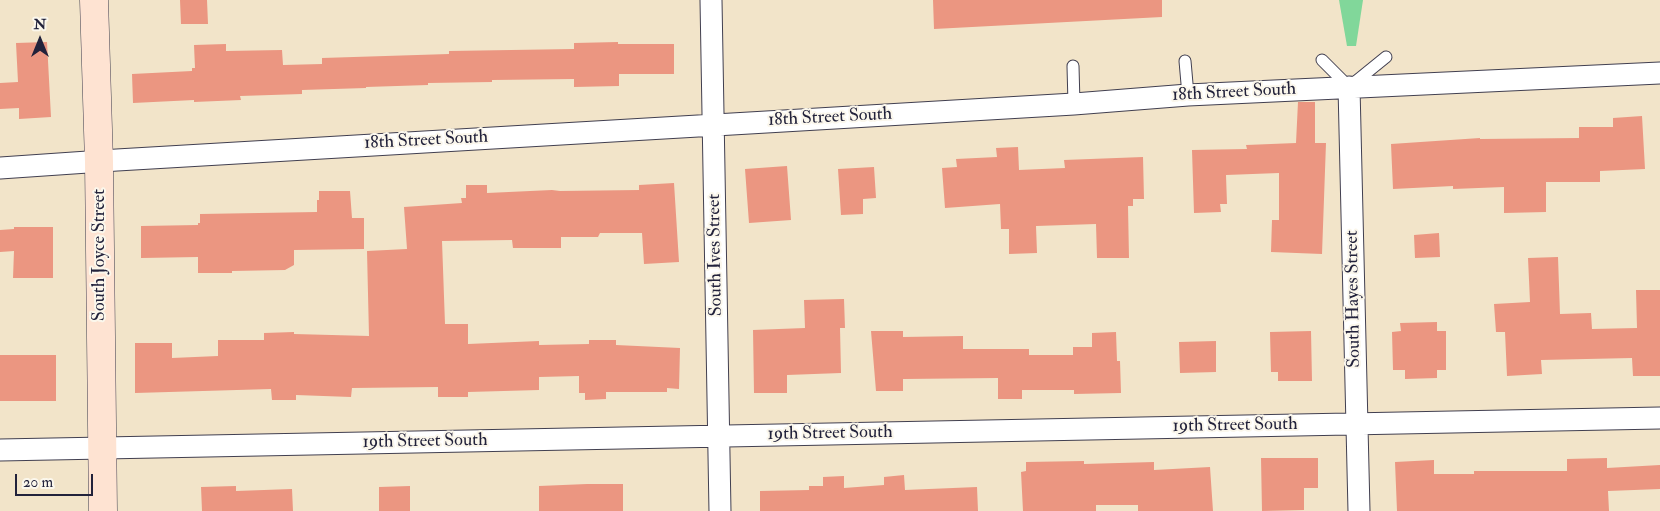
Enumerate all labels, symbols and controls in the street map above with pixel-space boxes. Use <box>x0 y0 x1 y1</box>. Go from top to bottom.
north arrow <box>15 15 65 65</box>
text: N <box>34 16 46 33</box>
street label: 18th Street South <box>1171 79 1297 107</box>
street label: 18th Street South <box>767 104 893 132</box>
street label: 18th Street South <box>363 127 489 155</box>
street label: South Joyce Street <box>89 189 111 321</box>
street label: South Ives Street <box>704 194 728 316</box>
street label: South Hayes Street <box>1342 230 1366 368</box>
street label: 19th Street South <box>1172 414 1298 438</box>
street label: 19th Street South <box>767 422 893 446</box>
street label: 19th Street South <box>362 430 488 454</box>
scale bar <box>18 464 95 496</box>
text: 20 m <box>23 473 53 492</box>

